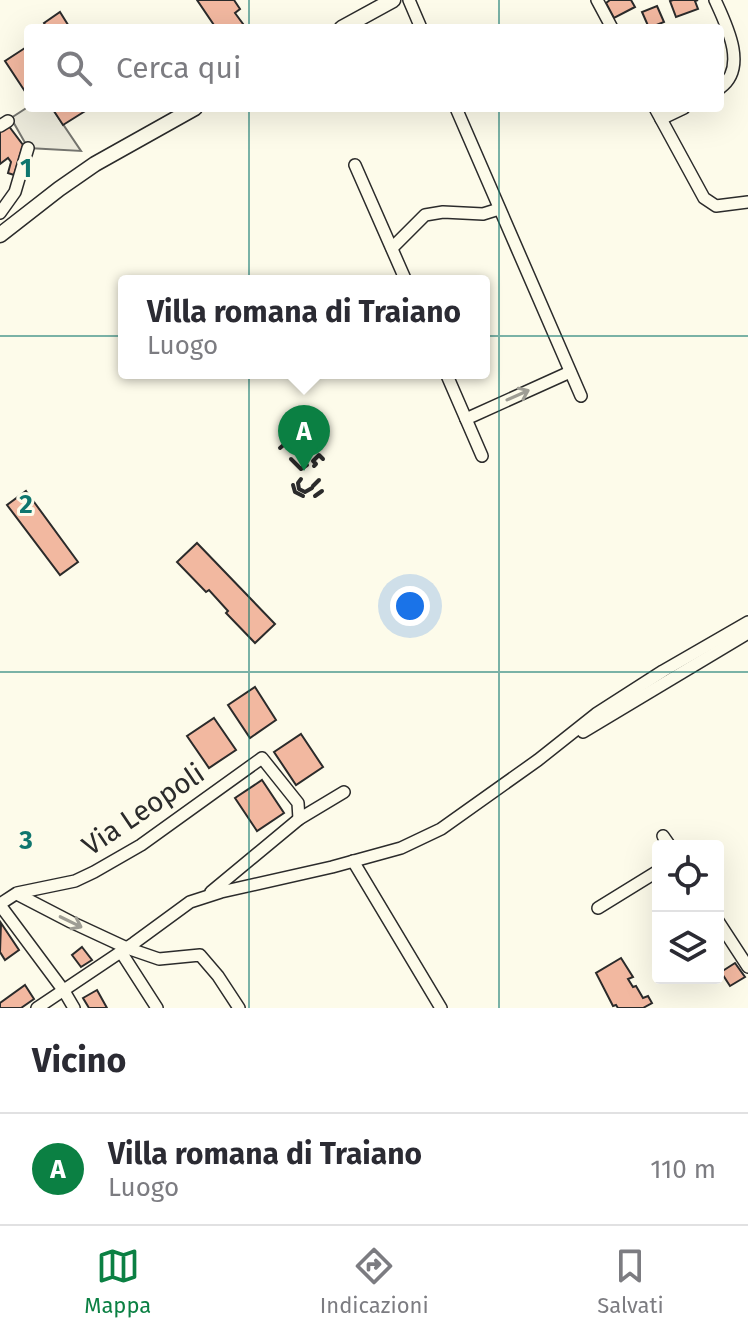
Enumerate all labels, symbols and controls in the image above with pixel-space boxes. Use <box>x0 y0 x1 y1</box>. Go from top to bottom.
search box <box>24 24 724 112</box>
icon: search <box>52 46 96 90</box>
text: Cerca qui <box>116 50 241 86</box>
text: 1 <box>20 153 32 184</box>
popup <box>118 275 490 379</box>
text: Villa romana di Traiano <box>147 294 461 330</box>
text: Luogo <box>147 330 218 361</box>
one-way arrow <box>505 387 530 402</box>
pin: A <box>278 405 330 471</box>
text: 2 <box>19 489 33 520</box>
your location <box>390 586 430 626</box>
street label: Via Leopoli <box>76 757 211 862</box>
text: 3 <box>18 825 33 856</box>
map controls <box>652 840 724 984</box>
button: locate <box>652 840 724 912</box>
button: layers <box>652 912 724 984</box>
one-way arrow <box>59 915 83 930</box>
text: Vicino <box>32 1040 126 1081</box>
text: Villa romana di Traiano <box>108 1136 422 1172</box>
text: A <box>50 1154 66 1185</box>
text: 110 m <box>650 1154 716 1185</box>
text: Luogo <box>108 1172 179 1203</box>
tab: Mappa <box>84 1244 151 1319</box>
tab: Indicazioni <box>320 1244 429 1319</box>
tab: Salvati <box>597 1244 664 1319</box>

